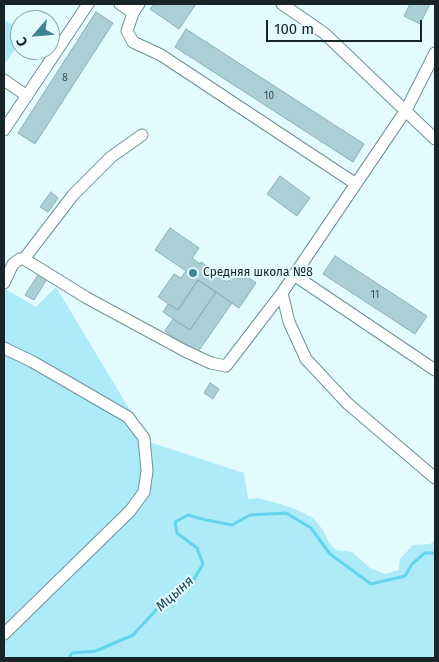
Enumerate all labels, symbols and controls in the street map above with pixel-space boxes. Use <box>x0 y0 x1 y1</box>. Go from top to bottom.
north arrow <box>10 10 60 60</box>
scale bar <box>269 10 425 42</box>
text: 100 m <box>274 20 314 38</box>
text: С <box>13 34 31 49</box>
house number: 8 <box>62 72 68 84</box>
house number: 10 <box>264 90 274 102</box>
place label: Средняя школа №8 <box>203 266 313 280</box>
marker: Средняя школа №8 <box>187 267 199 279</box>
house number: 11 <box>371 289 379 301</box>
water label: Мцыня <box>153 573 197 615</box>

